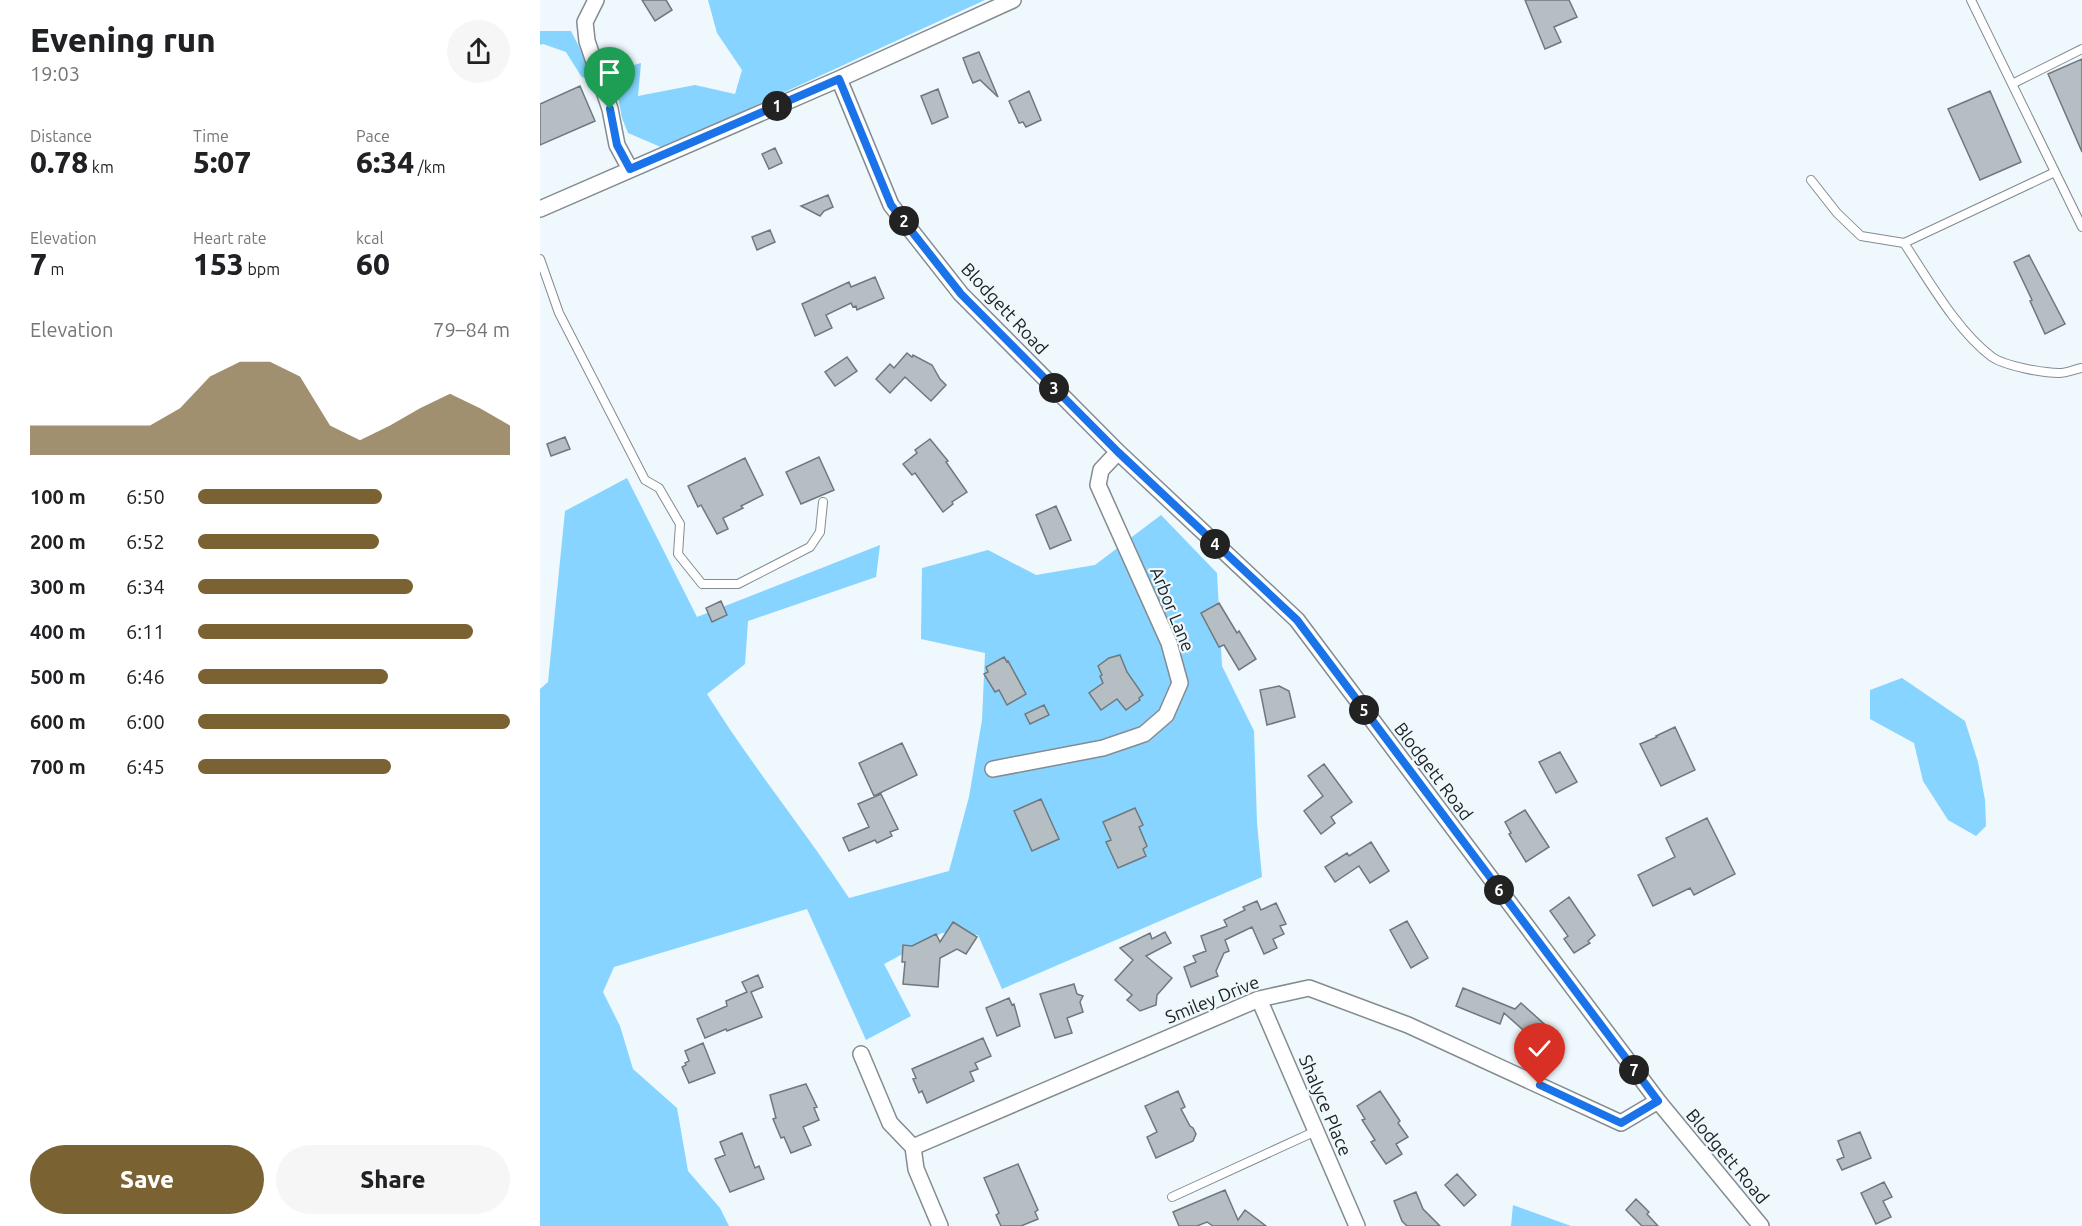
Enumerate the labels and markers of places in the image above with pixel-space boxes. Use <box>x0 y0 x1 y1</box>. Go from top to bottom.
pin <box>584 47 635 109</box>
pin: 1 <box>762 91 792 121</box>
pin: 2 <box>889 206 919 236</box>
pin: 3 <box>1039 373 1069 403</box>
pin: 4 <box>1200 529 1230 559</box>
pin: 5 <box>1349 695 1379 725</box>
pin: 6 <box>1484 875 1514 905</box>
pin <box>1514 1023 1565 1085</box>
pin: 7 <box>1619 1055 1649 1085</box>

